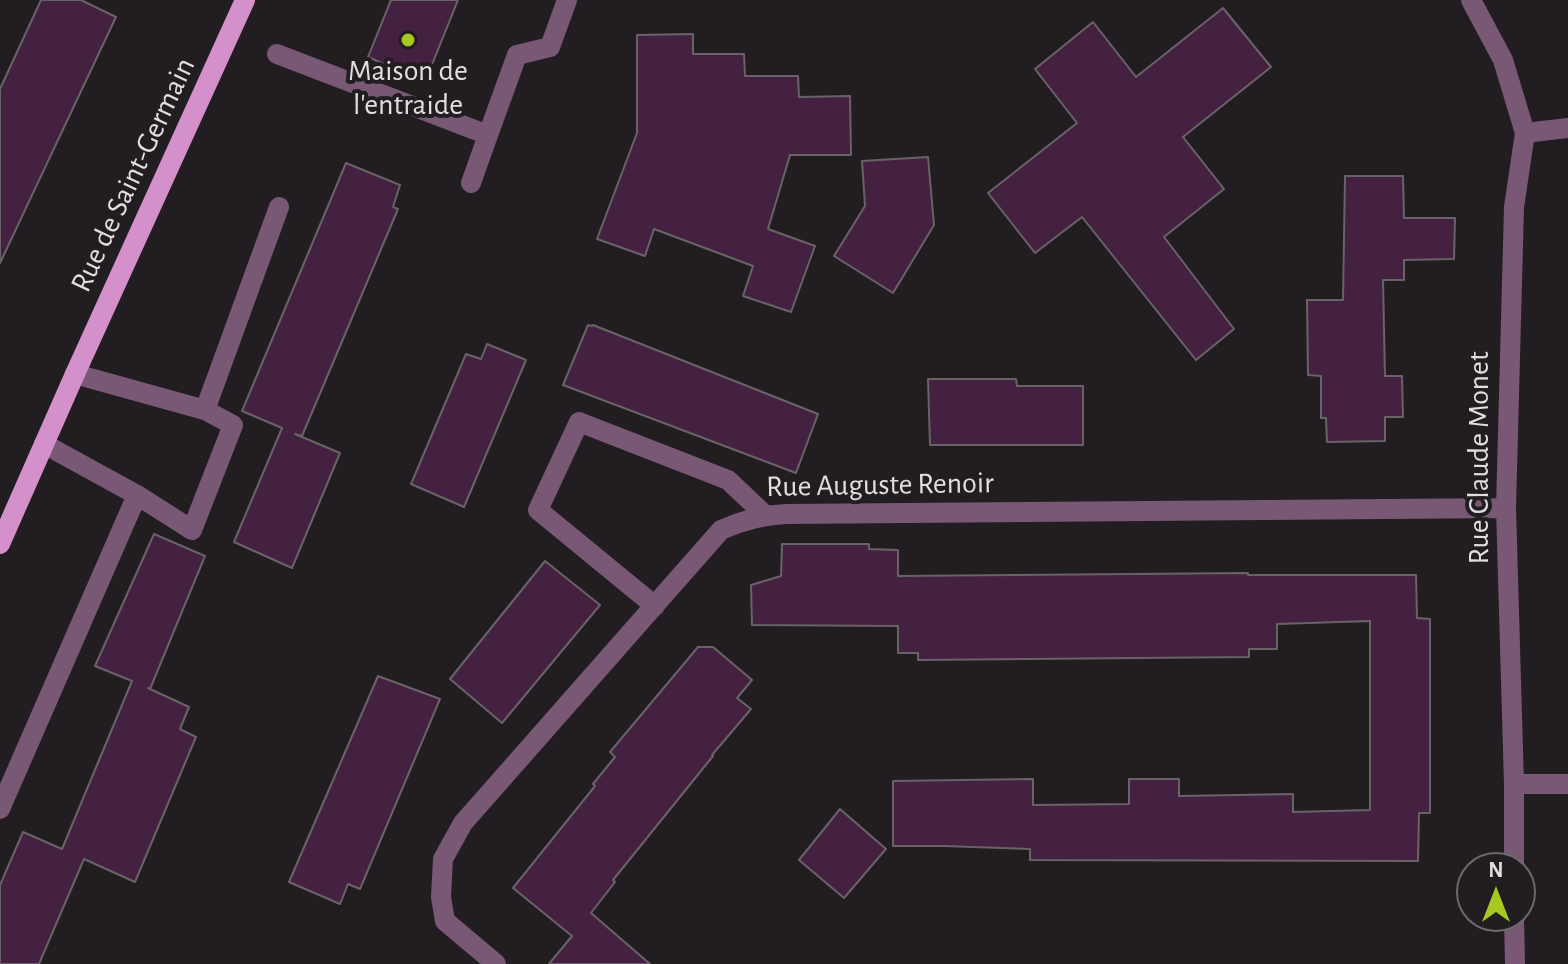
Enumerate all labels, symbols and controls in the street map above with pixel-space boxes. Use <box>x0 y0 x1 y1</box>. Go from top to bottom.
marker: Maison de l'entraide <box>399 31 417 49</box>
street label: Rue de Saint-Germain <box>63 52 203 298</box>
place label: Maison de l'entraide <box>348 53 468 124</box>
street label: Rue Claude Monet <box>1461 352 1497 564</box>
street label: Rue Auguste Renoir <box>766 465 994 505</box>
north arrow <box>1456 852 1536 932</box>
text: N <box>1488 859 1504 881</box>

